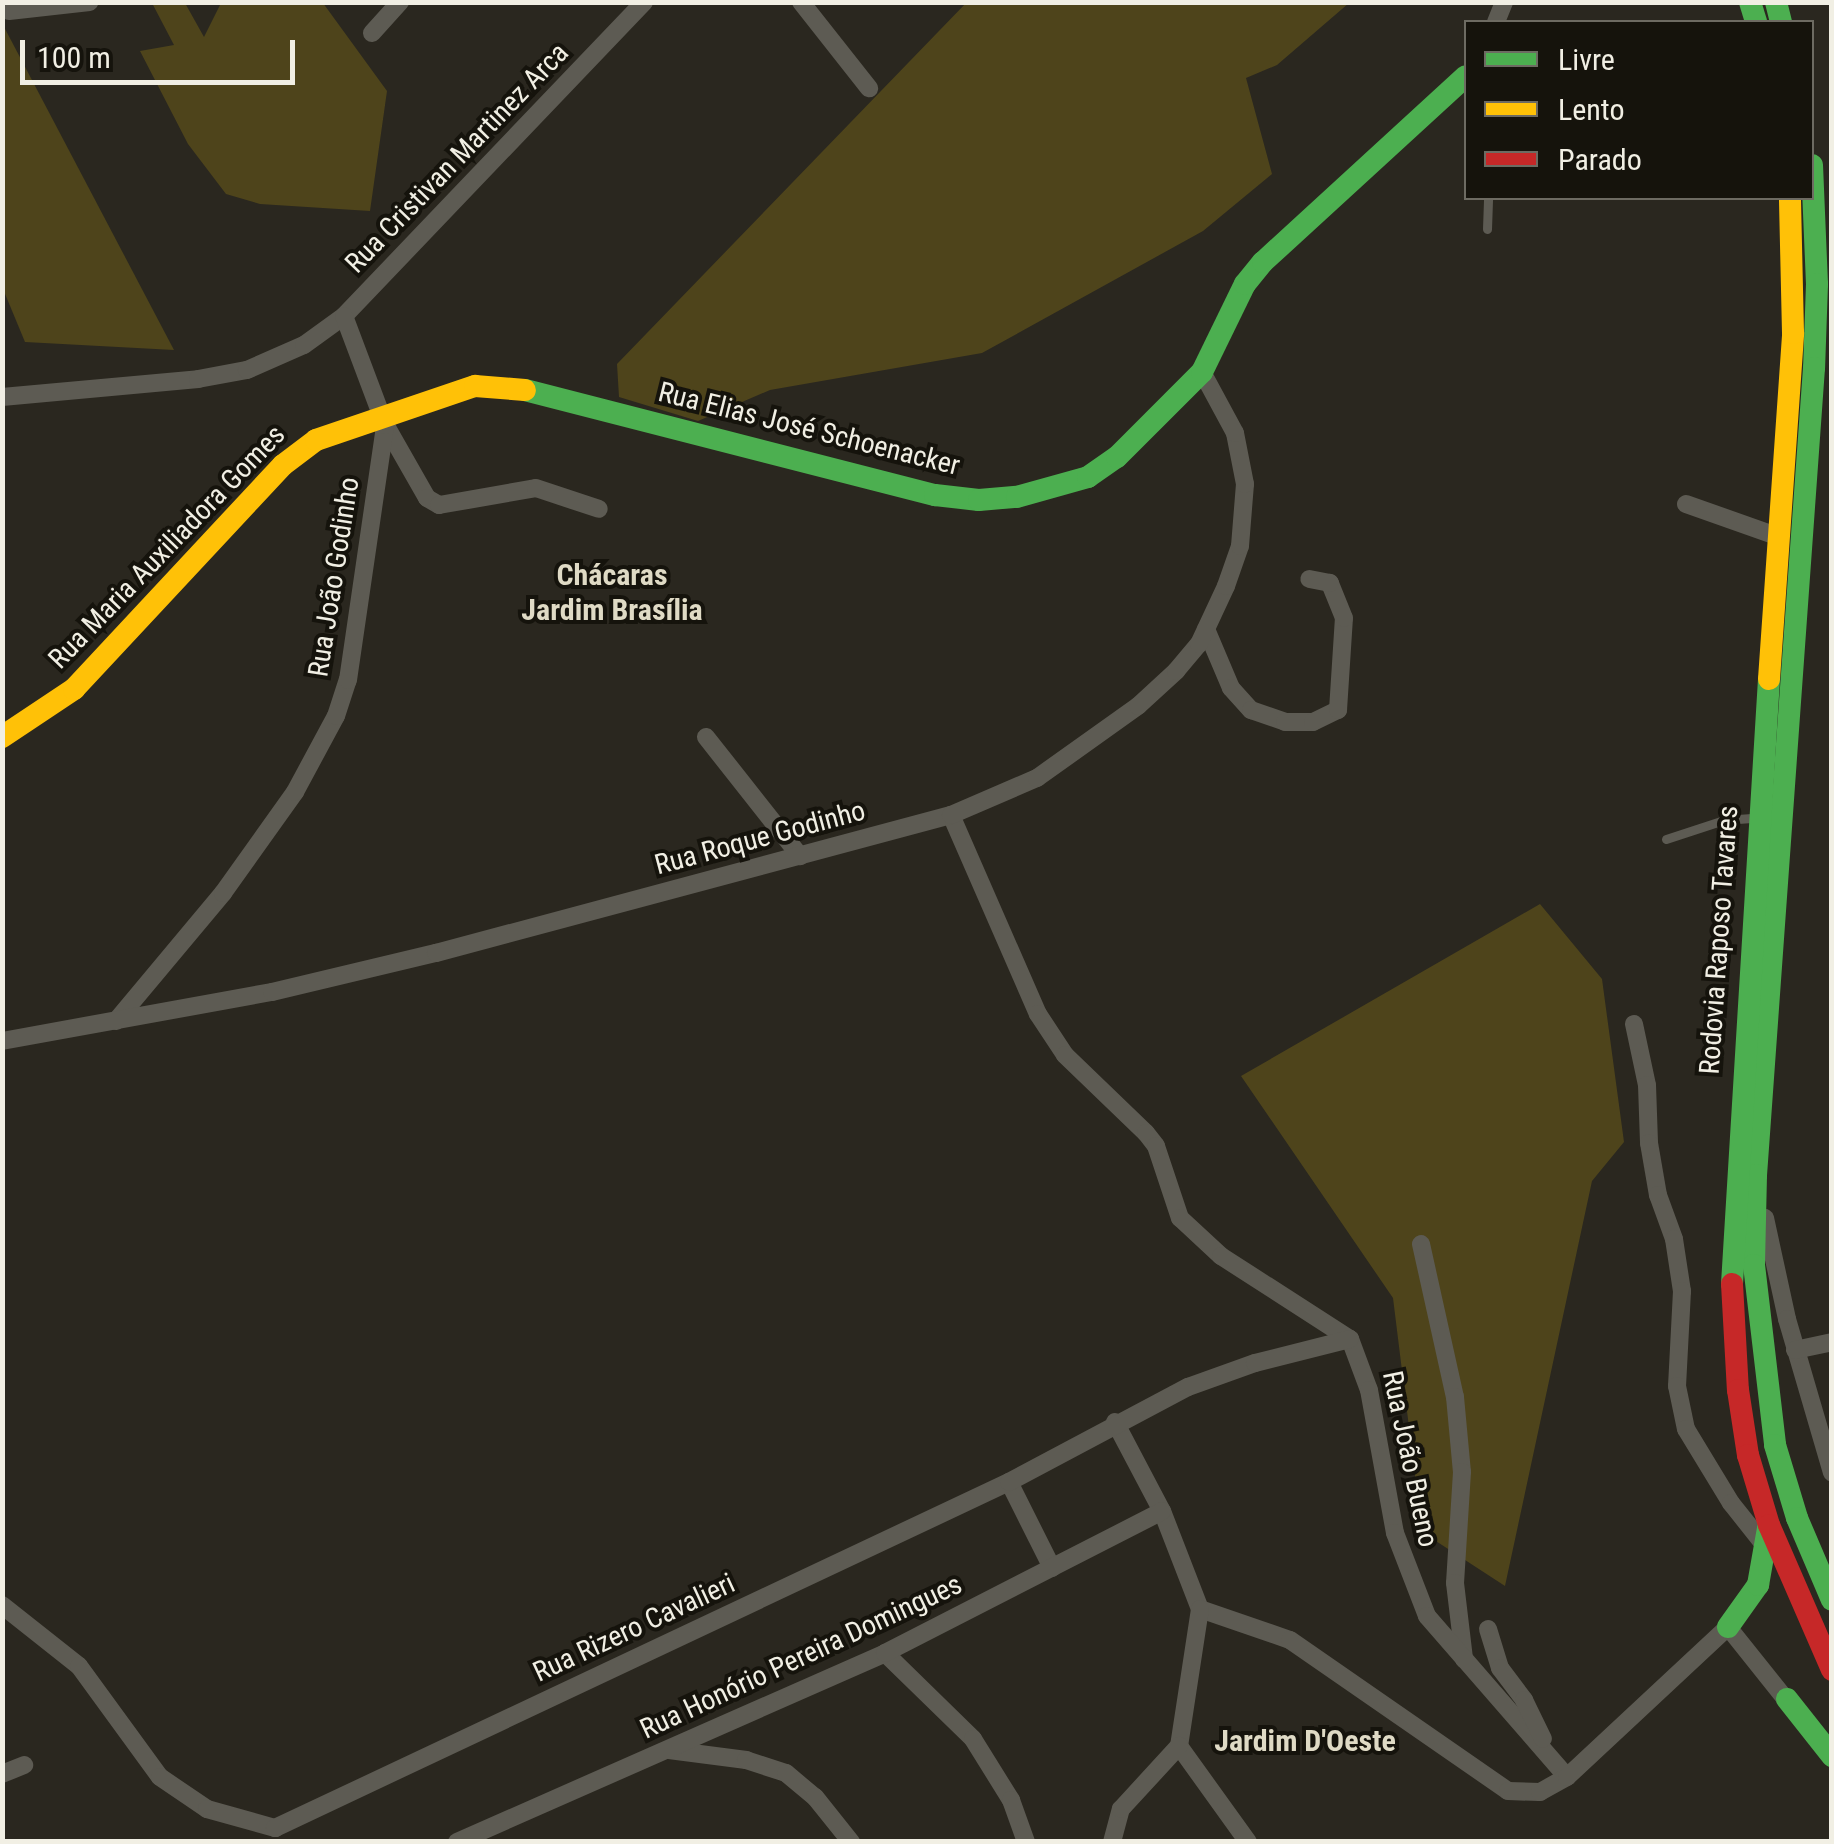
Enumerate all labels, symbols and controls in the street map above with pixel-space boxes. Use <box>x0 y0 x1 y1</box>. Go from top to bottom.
scale bar <box>25 20 300 82</box>
legend <box>1464 20 1814 200</box>
street label: Rua Cristivan Martinez Arca <box>339 36 575 280</box>
text: 100 m <box>37 40 111 75</box>
text: Livre <box>1558 42 1615 77</box>
text: Lento <box>1558 92 1625 127</box>
text: Parado <box>1558 142 1642 177</box>
street label: Rua Elias José Schoenacker <box>655 375 963 483</box>
street label: Rua Maria Auxiliadora Gomes <box>42 418 292 676</box>
street label: Rua João Godinho <box>302 475 366 679</box>
district label: Chácaras Jardim Brasília <box>521 557 703 628</box>
street label: Rua Roque Godinho <box>651 794 869 882</box>
street label: Rodovia Raposo Tavares <box>1693 804 1745 1076</box>
street label: Rua João Bueno <box>1375 1368 1445 1550</box>
street label: Rua Rizero Cavalieri <box>528 1567 740 1689</box>
street label: Rua Honório Pereira Domingues <box>635 1568 967 1746</box>
district label: Jardim D'Oeste <box>1214 1723 1396 1759</box>

